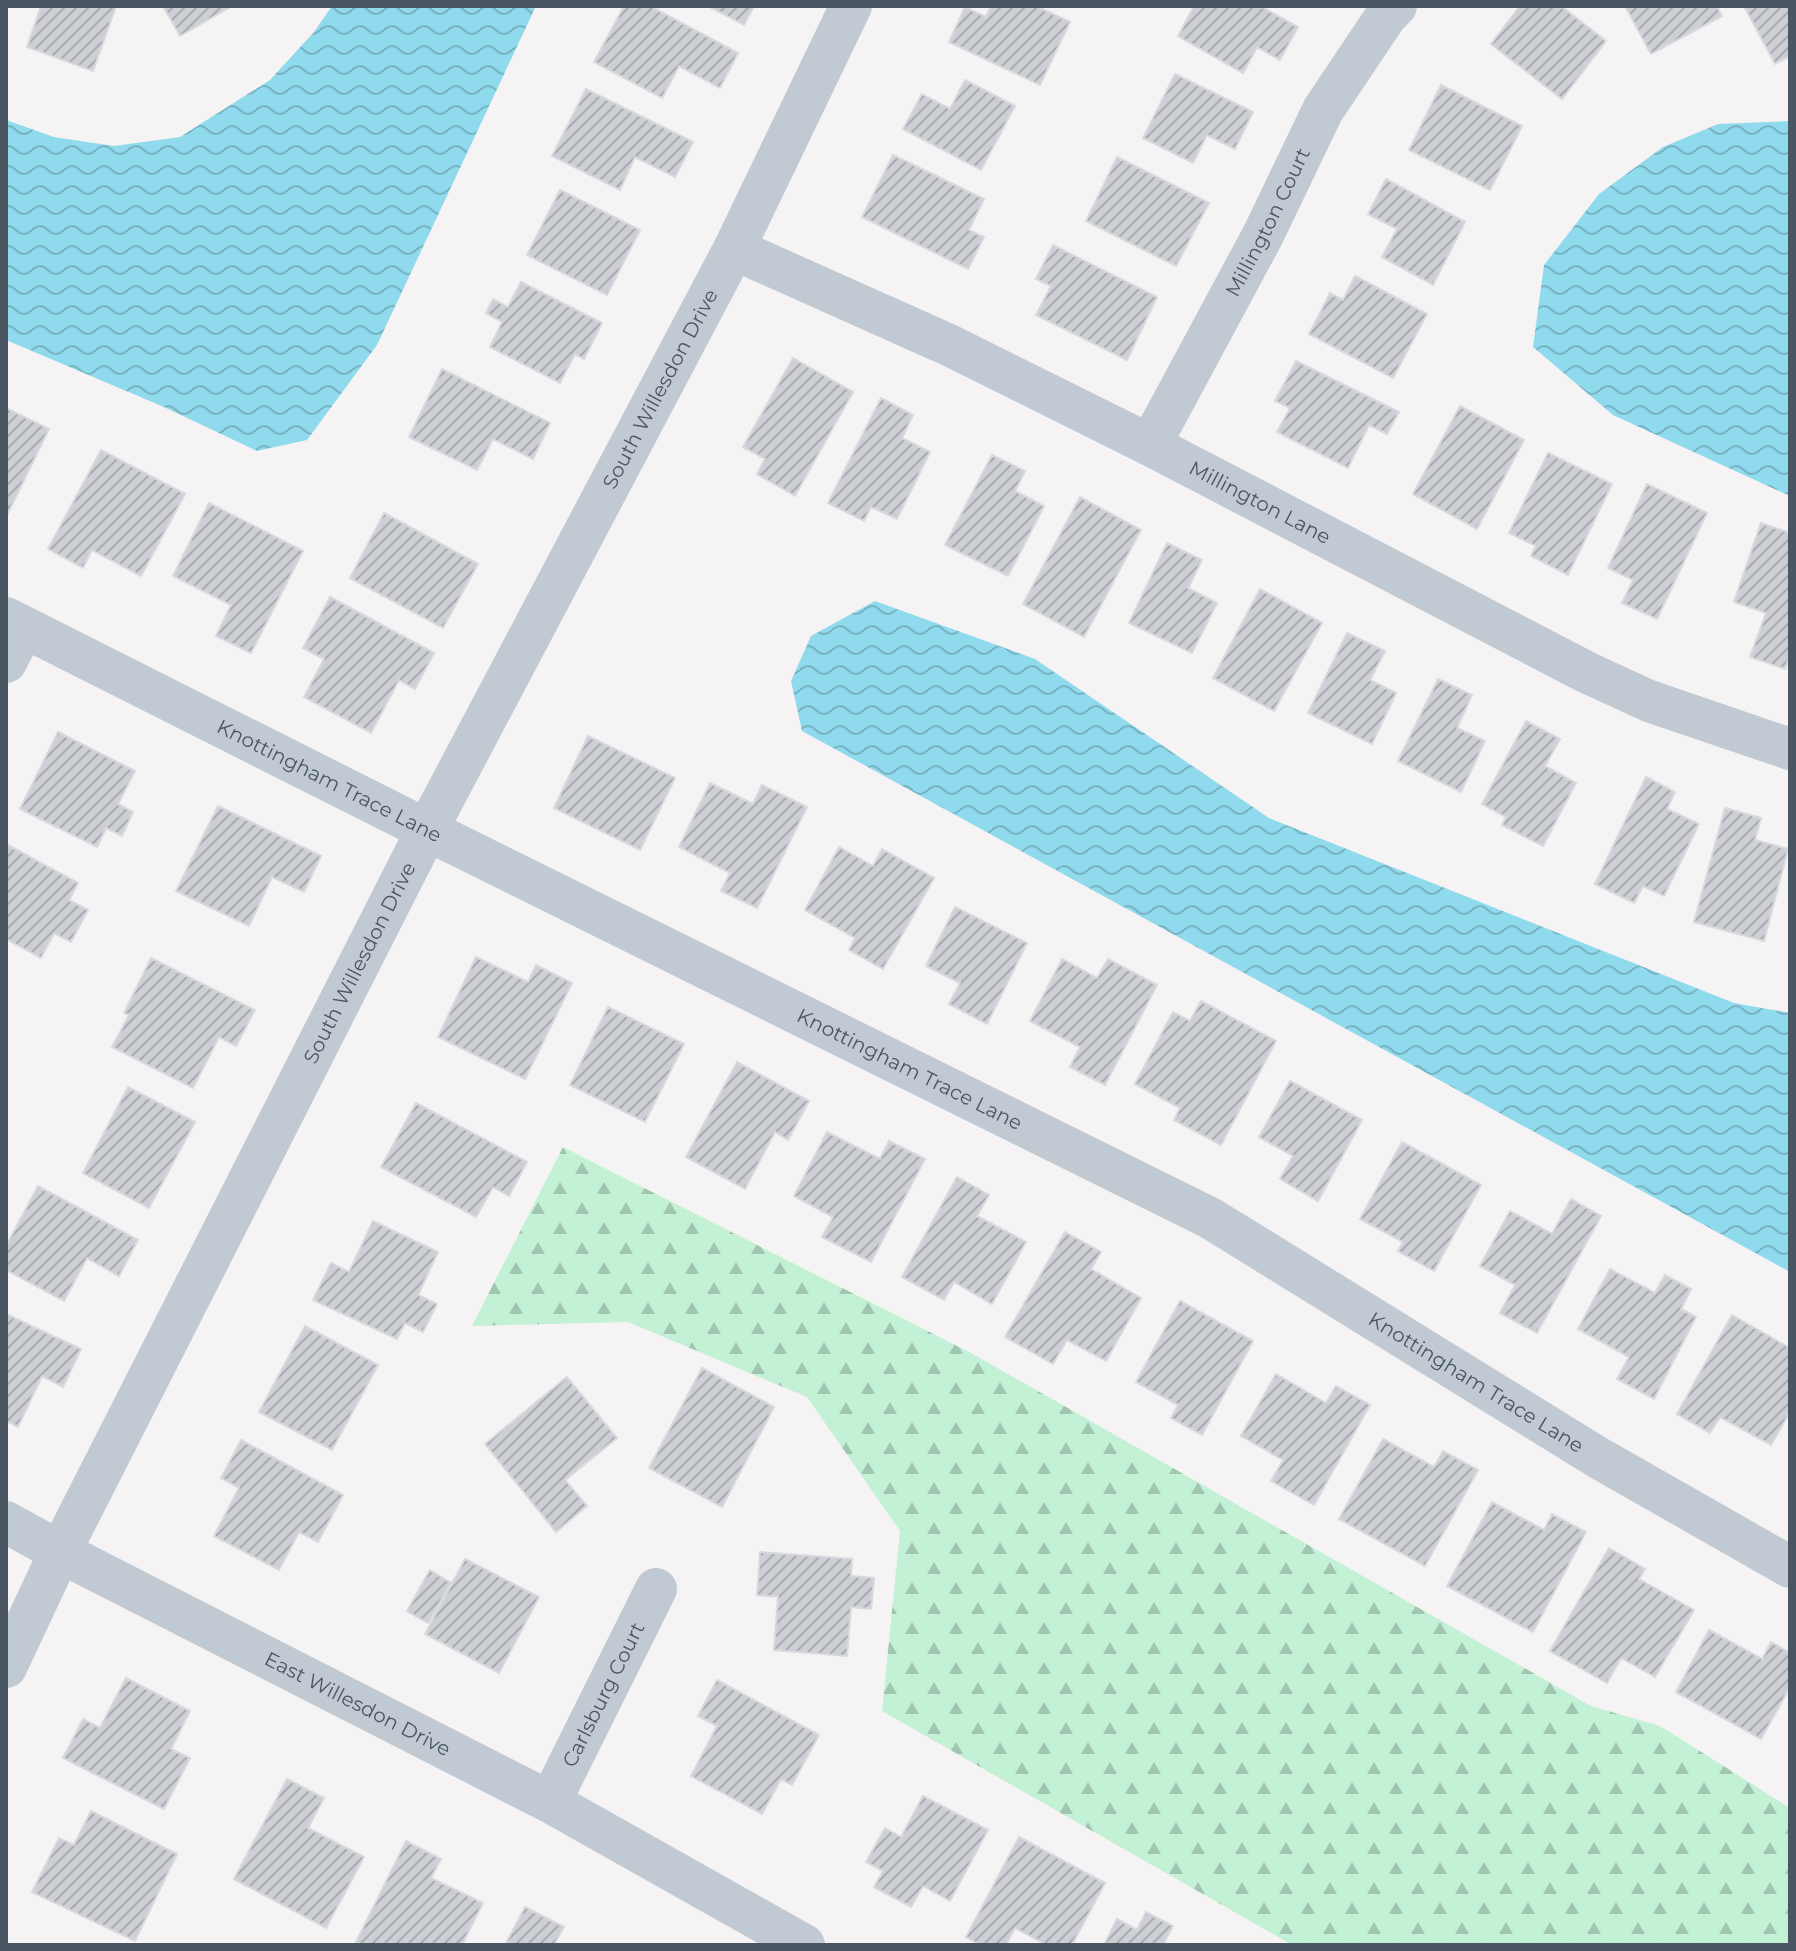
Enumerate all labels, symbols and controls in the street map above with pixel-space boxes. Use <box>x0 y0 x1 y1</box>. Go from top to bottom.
street label: Millington Court <box>1220 144 1315 301</box>
street label: South Willesdon Drive <box>598 285 723 493</box>
street label: Millington Lane <box>1185 456 1335 549</box>
street label: Knottingham Trace Lane <box>213 714 446 847</box>
street label: South Willesdon Drive <box>298 858 421 1067</box>
street label: Knottingham Trace Lane <box>793 1003 1026 1135</box>
street label: Knottingham Trace Lane <box>1364 1307 1588 1458</box>
street label: Carlsburg Court <box>557 1618 650 1771</box>
street label: East Willesdon Drive <box>261 1647 455 1761</box>

